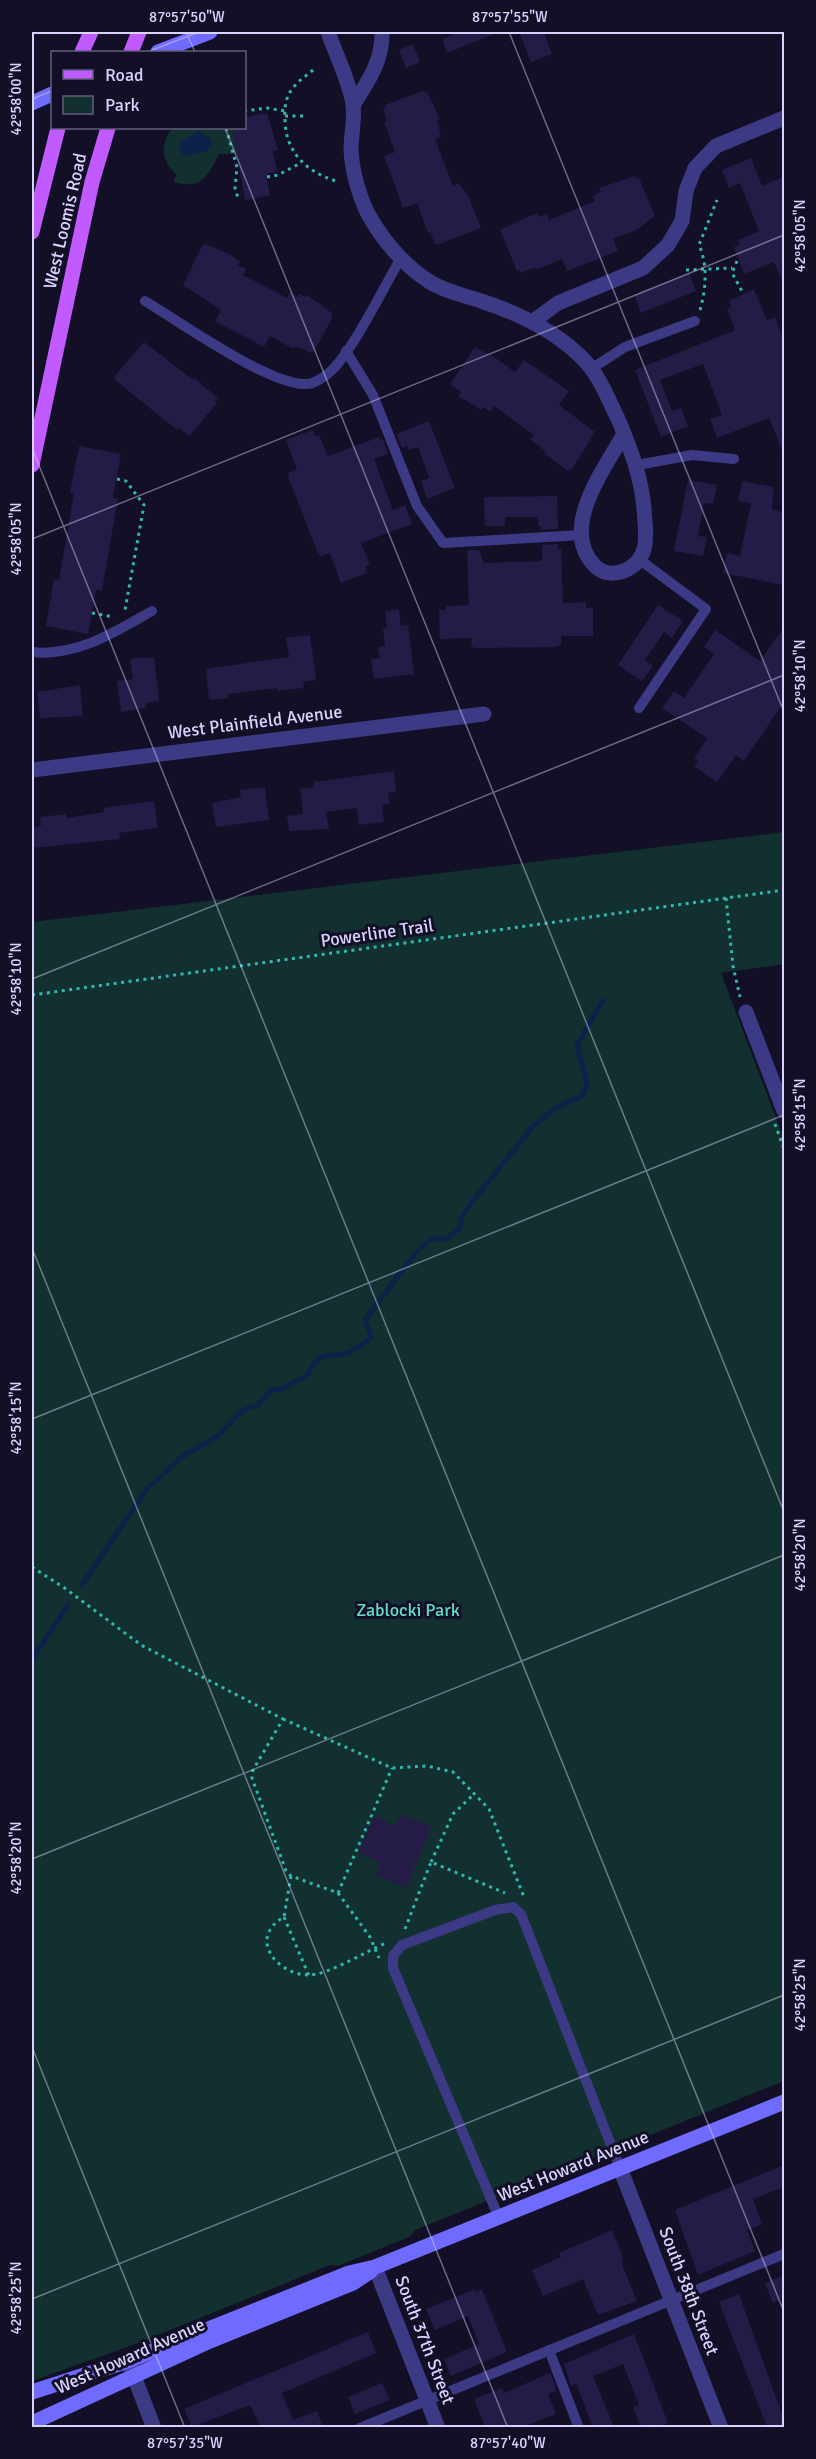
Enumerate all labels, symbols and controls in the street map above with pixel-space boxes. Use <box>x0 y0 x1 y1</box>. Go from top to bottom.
text: 87°57'50"W <box>149 8 225 26</box>
text: 87°57'55"W <box>472 8 548 26</box>
legend <box>51 51 246 129</box>
text: 42°58'00"N <box>7 62 25 136</box>
text: Road <box>105 64 144 86</box>
text: Park <box>105 94 140 116</box>
street label: West Loomis Road <box>39 151 91 291</box>
text: 42°58'05"N <box>791 199 809 273</box>
text: 42°58'05"N <box>7 502 25 576</box>
text: 42°58'10"N <box>791 639 809 713</box>
street label: West Plainfield Avenue <box>167 700 343 744</box>
street label: Powerline Trail <box>319 914 435 952</box>
text: 42°58'10"N <box>7 942 25 1016</box>
text: 42°58'15"N <box>791 1078 809 1152</box>
text: 42°58'15"N <box>7 1381 25 1455</box>
text: 42°58'20"N <box>791 1518 809 1592</box>
park label: Zablocki Park <box>356 1599 460 1621</box>
text: 42°58'20"N <box>7 1821 25 1895</box>
text: 42°58'25"N <box>791 1958 809 2032</box>
street label: West Howard Avenue <box>494 2126 652 2206</box>
street label: South 38th Street <box>654 2224 724 2358</box>
text: 42°58'25"N <box>7 2261 25 2335</box>
street label: South 37th Street <box>390 2273 460 2407</box>
street label: West Howard Avenue <box>52 2313 208 2399</box>
text: 87°57'35"W <box>147 2434 223 2452</box>
text: 87°57'40"W <box>470 2434 546 2452</box>

